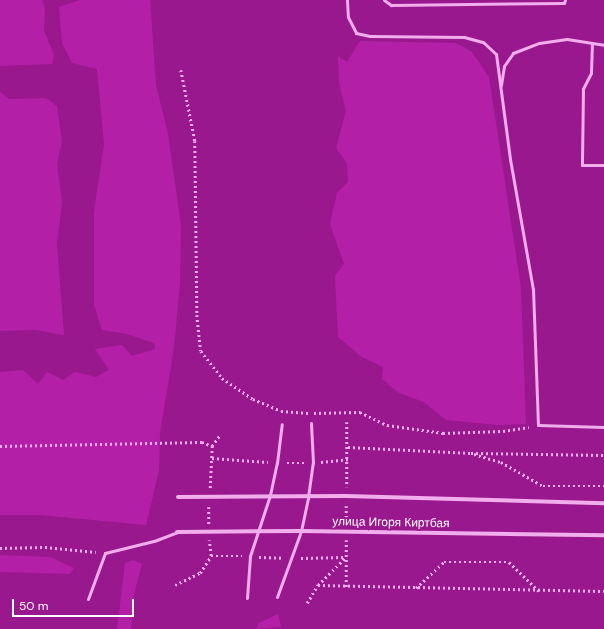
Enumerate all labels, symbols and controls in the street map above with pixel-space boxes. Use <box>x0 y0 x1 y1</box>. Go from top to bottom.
street label: улица Игоря Киртбая <box>332 515 450 531</box>
scale bar <box>14 591 136 617</box>
text: 50 m <box>19 598 48 614</box>

